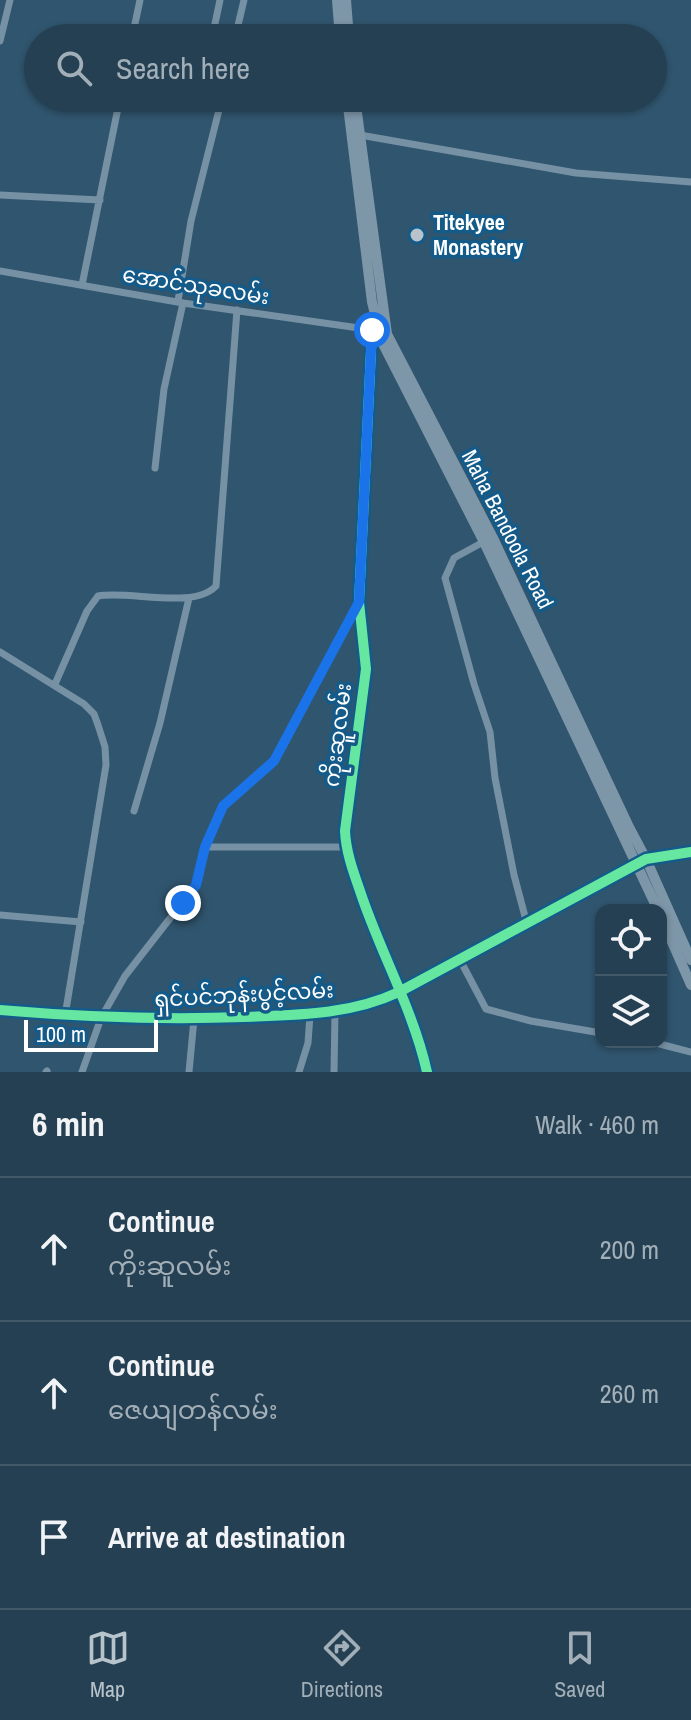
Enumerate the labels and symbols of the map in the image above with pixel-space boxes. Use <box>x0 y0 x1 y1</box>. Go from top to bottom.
place label: Titekyee Monastery <box>433 207 523 262</box>
marker: Titekyee Monastery <box>408 226 426 244</box>
street label: အောင်သုခလမ်း <box>120 259 272 314</box>
route start <box>354 312 390 348</box>
street label: Maha Bandoola Road <box>455 444 561 614</box>
street label: ကိုးဆူလမ်း <box>316 681 361 789</box>
route end <box>165 885 201 921</box>
street label: ရှင်ပင်ဘုန်းပွင့်လမ်း <box>153 974 335 1017</box>
scale bar <box>24 1016 158 1052</box>

